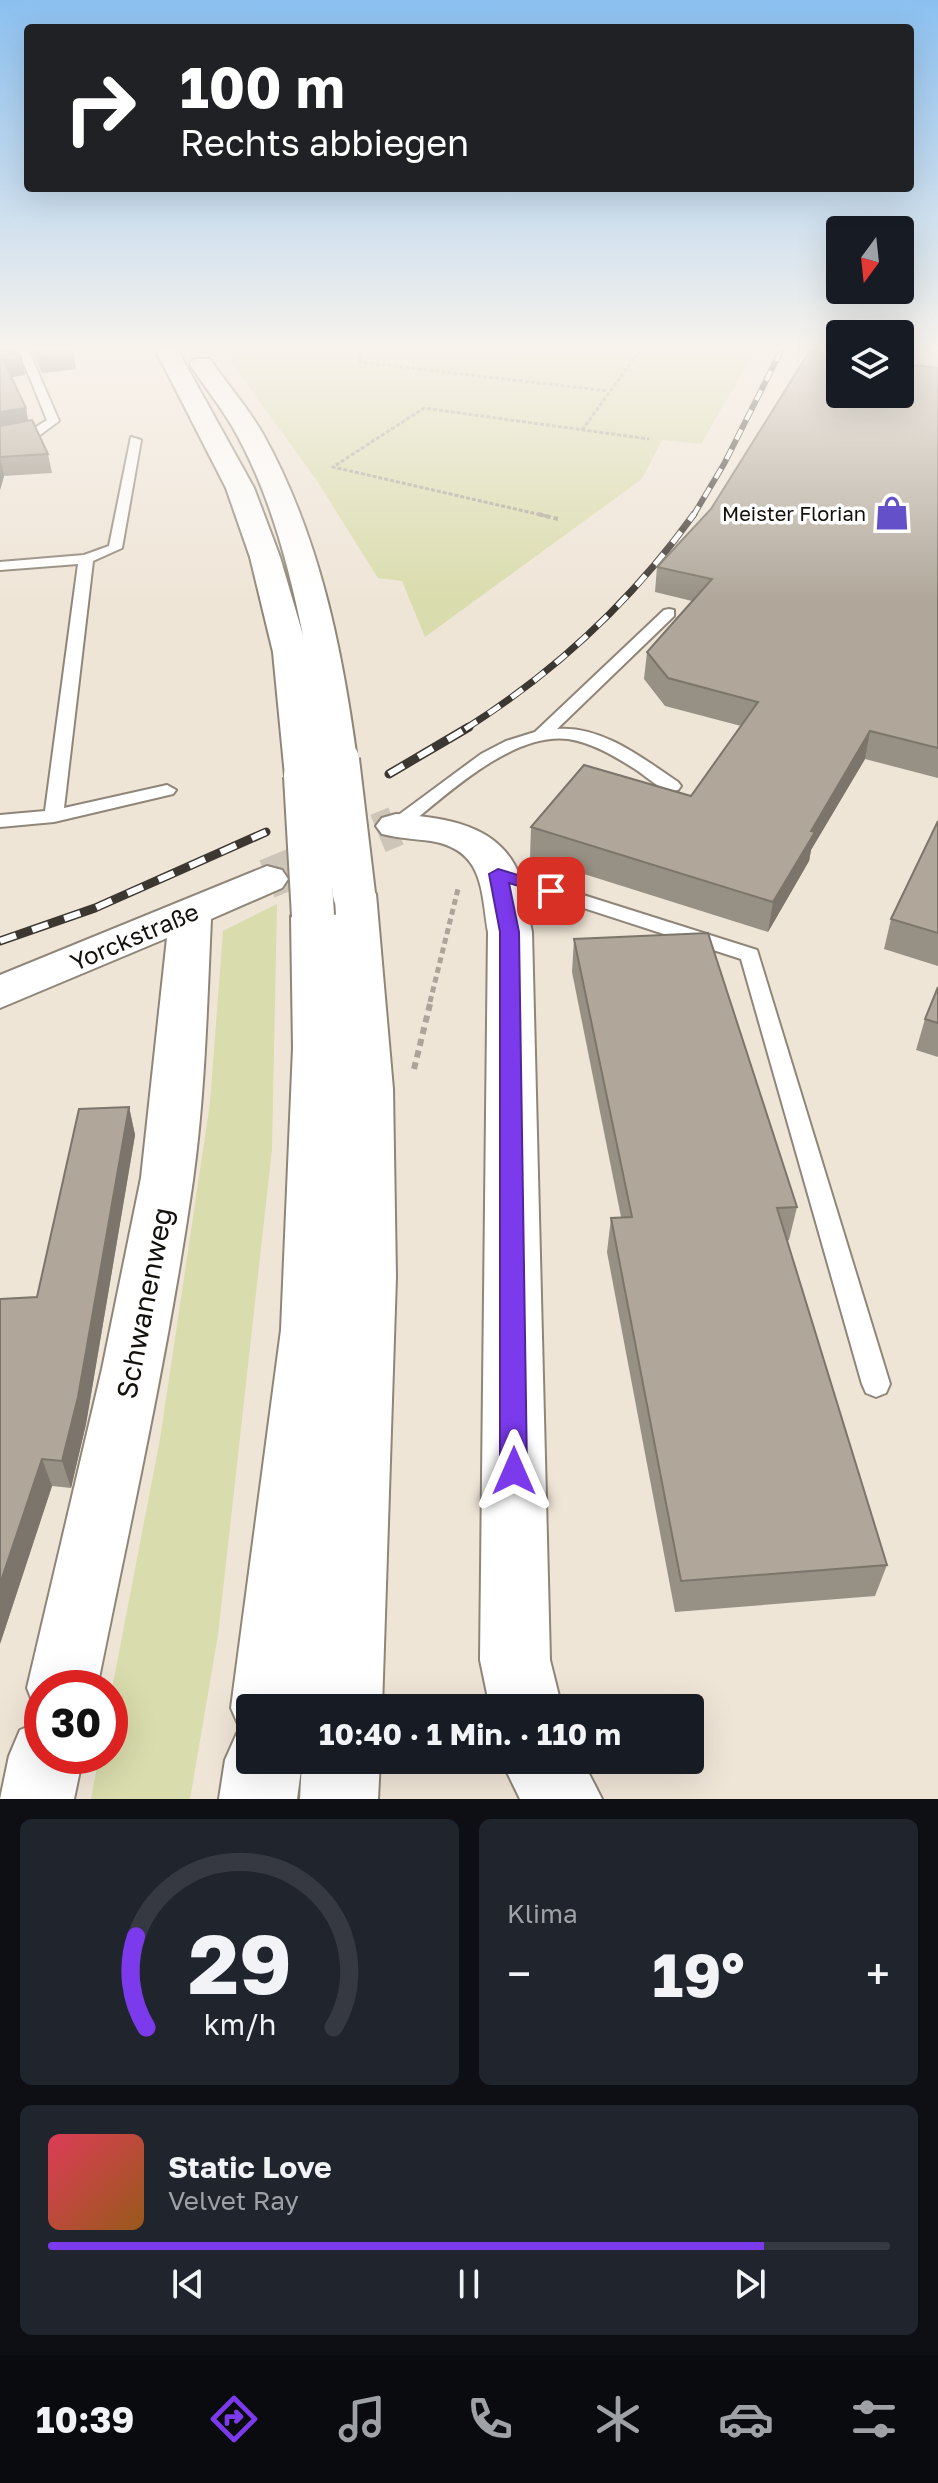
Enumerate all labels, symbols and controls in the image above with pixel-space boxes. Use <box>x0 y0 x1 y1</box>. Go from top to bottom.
text: 100 m <box>180 53 345 120</box>
icon: right <box>48 56 152 160</box>
text: Rechts abbiegen <box>180 121 469 164</box>
north arrow <box>826 216 914 304</box>
map controls <box>826 216 914 408</box>
button: layers <box>826 320 914 408</box>
shop icon: Meister Florian <box>873 494 911 532</box>
place label: Meister Florian <box>722 501 866 525</box>
pin <box>517 857 585 925</box>
icon: arrive <box>529 869 573 913</box>
street label: Yorckstraße <box>66 896 202 976</box>
street label: Schwanenweg <box>109 1204 179 1402</box>
position arrow <box>472 1429 556 1513</box>
speed limit sign: 30 <box>24 1670 128 1774</box>
text: 10:40 · 1 Min. · 110 m <box>319 1716 621 1752</box>
text: Klima <box>507 1898 578 1929</box>
text: 29 <box>188 1912 291 2012</box>
text: 19° <box>652 1938 745 2010</box>
text: − <box>507 1947 531 2000</box>
text: + <box>866 1947 890 2000</box>
text: km/h <box>203 2007 276 2041</box>
text: Static Love <box>168 2149 332 2185</box>
text: Velvet Ray <box>168 2185 299 2216</box>
icon: previous <box>166 2262 210 2306</box>
icon: pause <box>447 2262 491 2306</box>
icon: next <box>728 2262 772 2306</box>
icon: directions <box>206 2391 262 2447</box>
icon: music <box>334 2391 390 2447</box>
icon: phone <box>462 2391 518 2447</box>
icon: climate <box>590 2391 646 2447</box>
icon: car <box>718 2391 774 2447</box>
icon: filters <box>846 2391 902 2447</box>
text: 10:39 <box>36 2398 134 2441</box>

